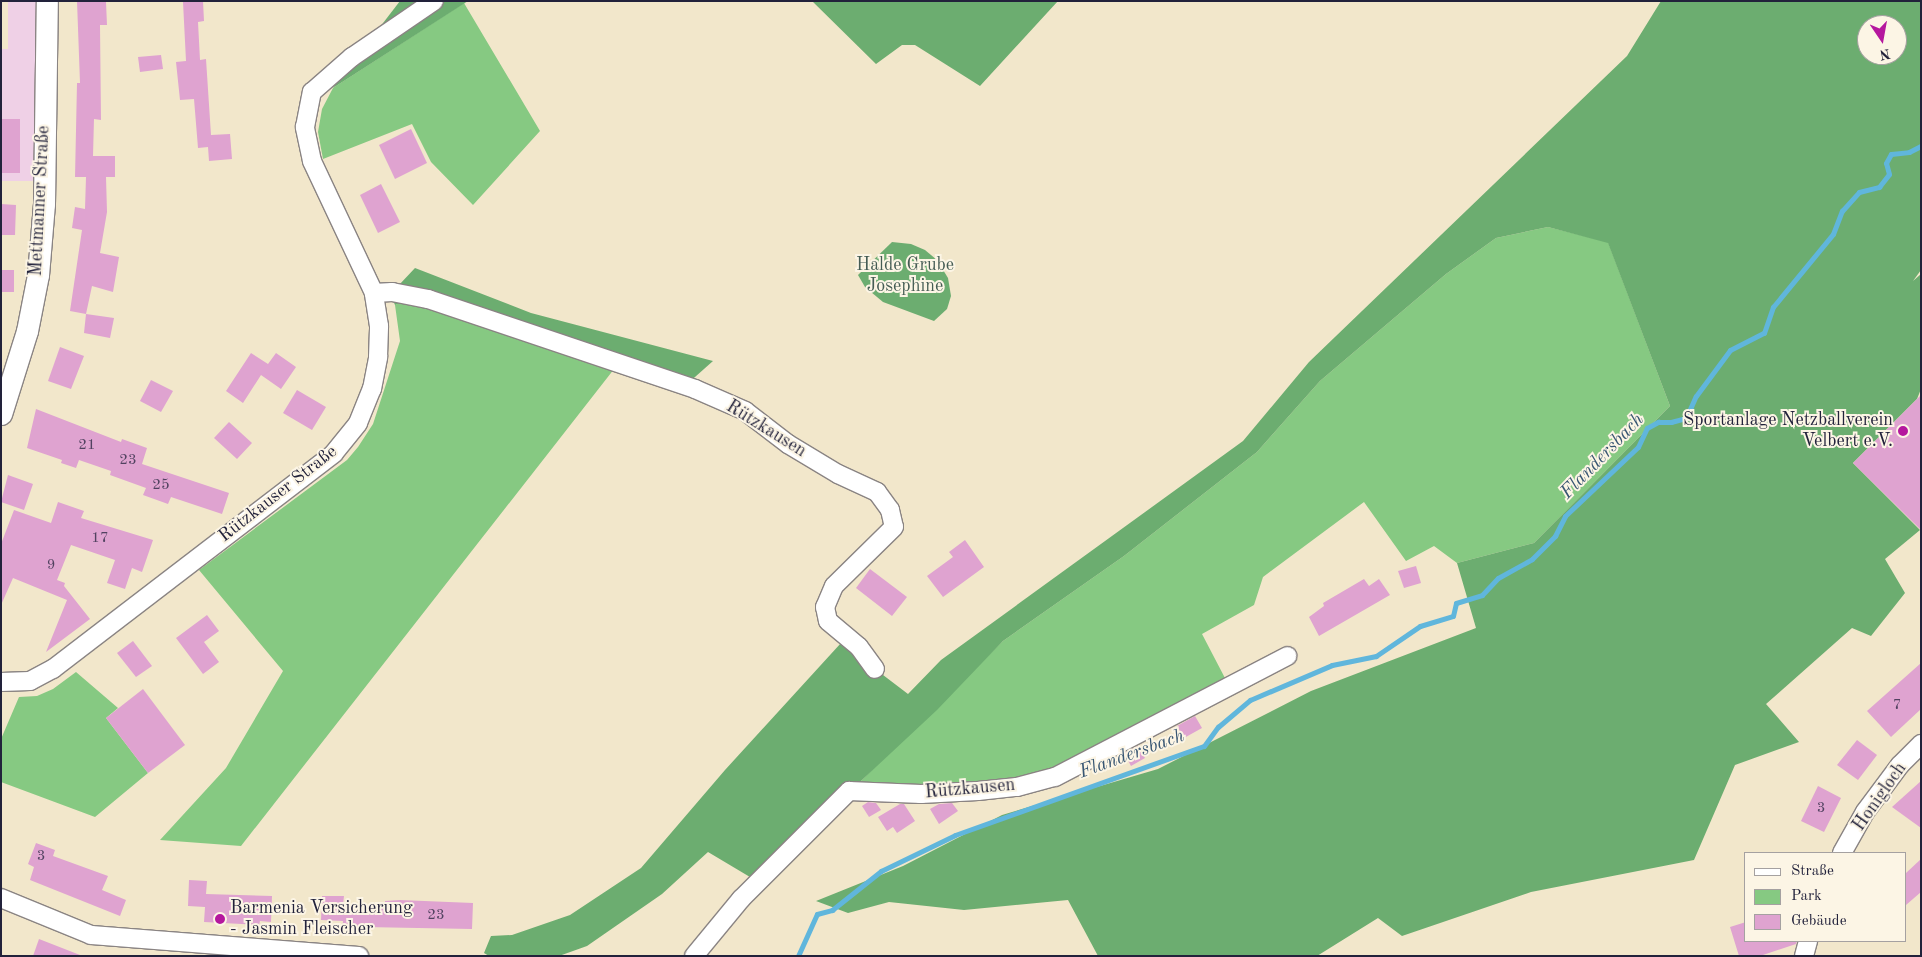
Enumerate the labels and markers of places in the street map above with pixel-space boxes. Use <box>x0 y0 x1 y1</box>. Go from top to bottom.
place label: Sportanlage Netzballverein Velbert e.V. <box>1683 410 1893 452</box>
marker: Sportanlage Netzballverein Velbert e.V. <box>1897 425 1909 437</box>
place label: Barmenia Versicherung - Jasmin Fleischer <box>230 898 413 941</box>
marker: Barmenia Versicherung - Jasmin Fleischer <box>214 913 226 925</box>

